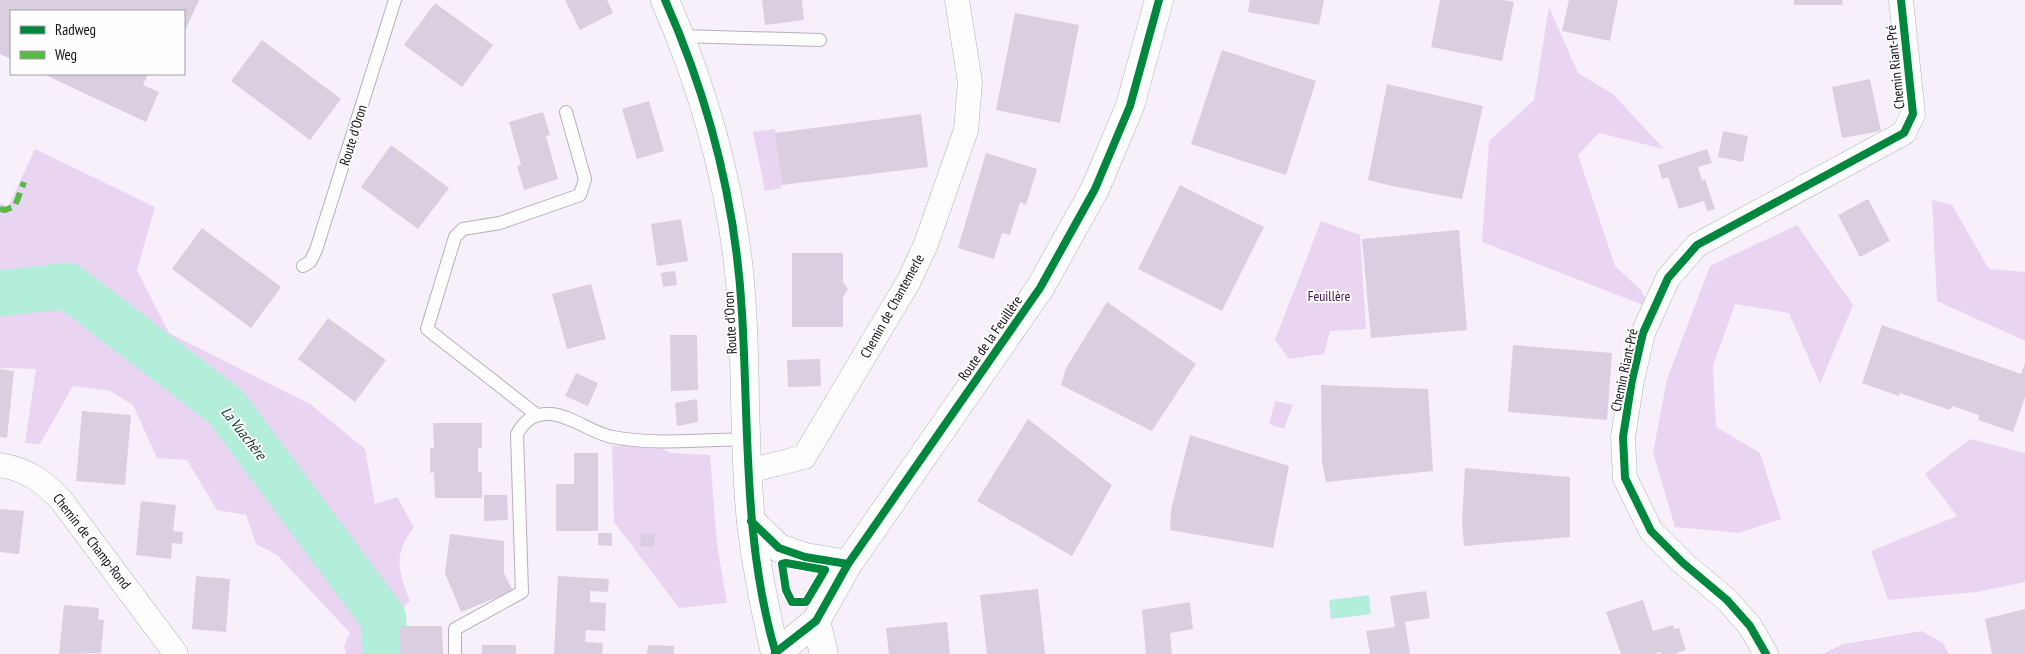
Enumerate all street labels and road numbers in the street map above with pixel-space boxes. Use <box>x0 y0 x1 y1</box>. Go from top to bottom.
street label: Chemin Riant-Pré <box>1882 24 1908 110</box>
street label: Route d'Oron <box>335 102 371 168</box>
street label: Chemin de Chantemerle <box>856 251 928 361</box>
street label: Route d'Oron <box>719 291 741 355</box>
street label: Route de la Feuillère <box>954 292 1026 384</box>
street label: Chemin Riant-Pré <box>1606 327 1642 413</box>
street label: Chemin de Champ-Rond <box>49 490 135 592</box>

